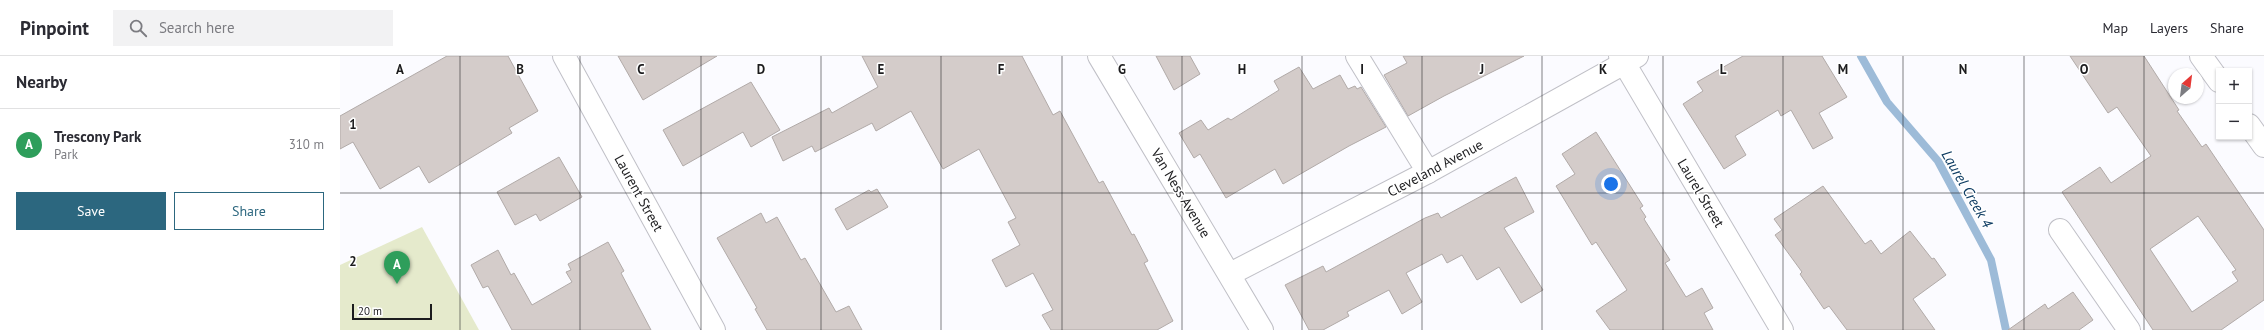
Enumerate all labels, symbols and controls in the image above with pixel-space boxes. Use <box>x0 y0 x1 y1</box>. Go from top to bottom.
search box <box>113 10 393 46</box>
text: Pinpoint <box>20 16 89 40</box>
icon: search <box>127 17 149 39</box>
text: Search here <box>159 18 235 37</box>
text: Map <box>2102 19 2128 37</box>
text: Layers <box>2150 19 2188 37</box>
text: Share <box>2210 19 2244 37</box>
text: A <box>396 61 404 78</box>
text: B <box>516 61 524 78</box>
text: C <box>637 61 645 78</box>
text: D <box>757 61 765 78</box>
text: E <box>878 61 885 78</box>
text: F <box>998 61 1005 78</box>
text: G <box>1118 61 1126 78</box>
text: H <box>1238 61 1246 78</box>
text: I <box>1360 61 1364 78</box>
text: J <box>1479 61 1484 78</box>
text: K <box>1599 61 1607 78</box>
text: L <box>1720 61 1727 78</box>
text: M <box>1838 61 1848 78</box>
text: N <box>1959 61 1967 78</box>
text: O <box>2080 61 2089 78</box>
north arrow <box>2168 68 2204 104</box>
map controls <box>2216 68 2252 140</box>
button: + <box>2216 68 2252 104</box>
text: Nearby <box>16 71 67 93</box>
button: − <box>2216 104 2252 140</box>
text: 1 <box>349 116 357 133</box>
text: Trescony Park <box>54 127 141 146</box>
street label: Cleveland Avenue <box>1384 135 1486 201</box>
text: A <box>25 136 33 153</box>
text: 310 m <box>289 136 324 153</box>
street label: Van Ness Avenue <box>1147 144 1215 241</box>
text: Park <box>54 146 78 163</box>
water label: Laurel Creek 4 <box>1938 147 1997 231</box>
street label: Laurent Street <box>610 151 668 235</box>
street label: Laurel Street <box>1673 155 1729 231</box>
your location <box>1601 174 1621 194</box>
button: Save <box>16 192 166 230</box>
button: Share <box>174 192 324 230</box>
pin: A <box>384 251 410 284</box>
text: 2 <box>349 253 357 270</box>
scale bar <box>352 302 432 321</box>
text: 20 m <box>358 304 382 318</box>

